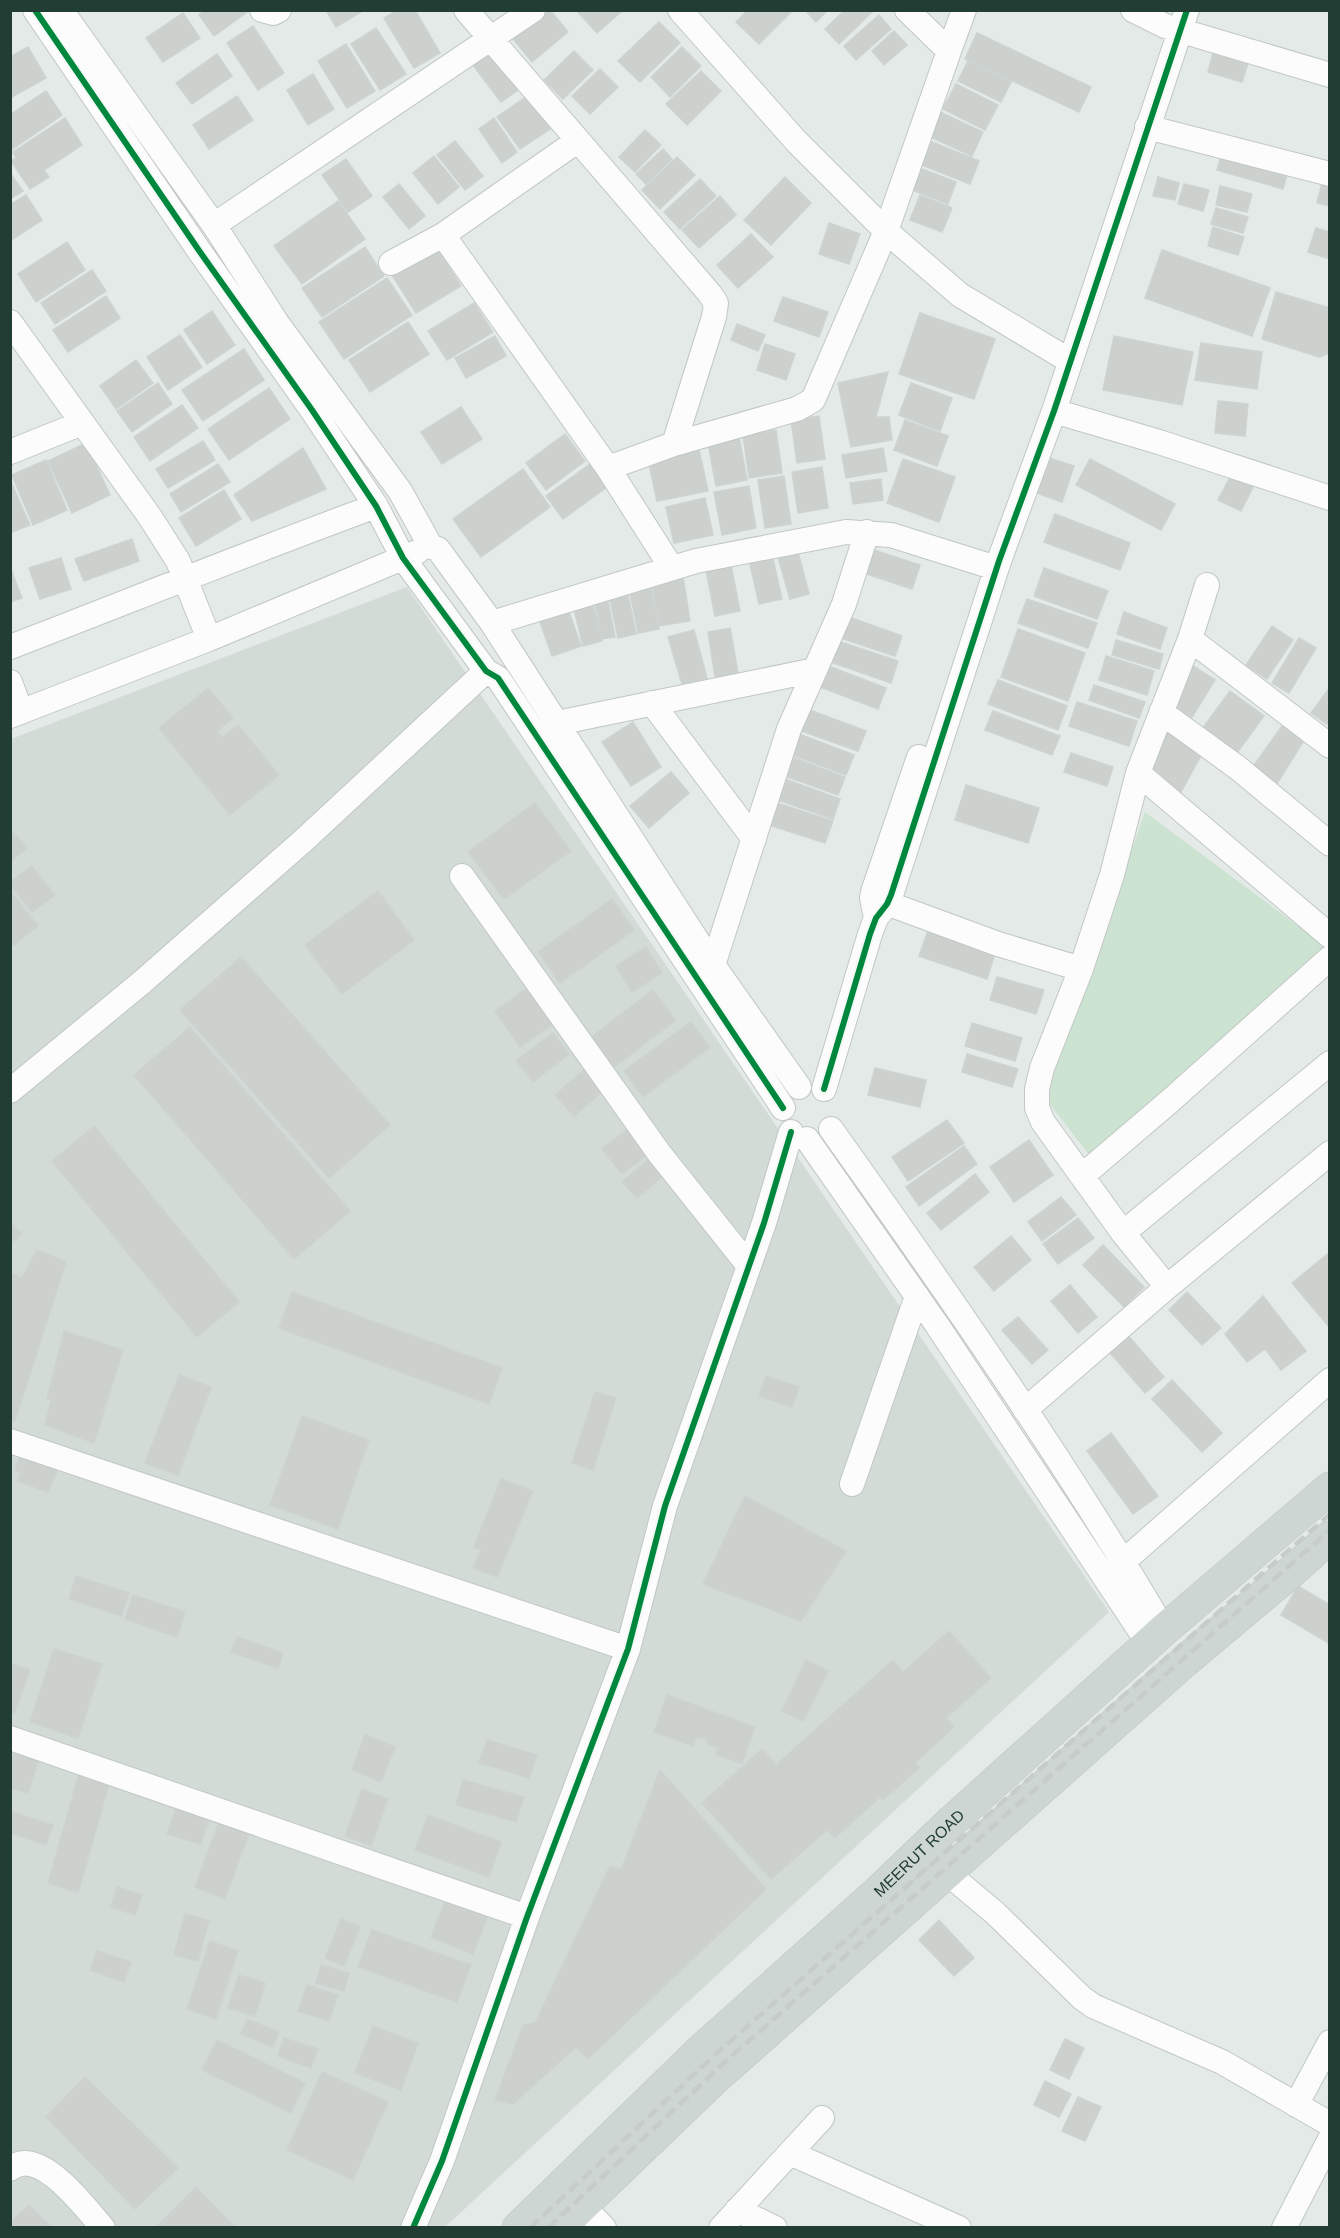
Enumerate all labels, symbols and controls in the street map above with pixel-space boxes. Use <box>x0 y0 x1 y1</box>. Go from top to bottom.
street label: MEERUT ROAD <box>870 1806 967 1900</box>

